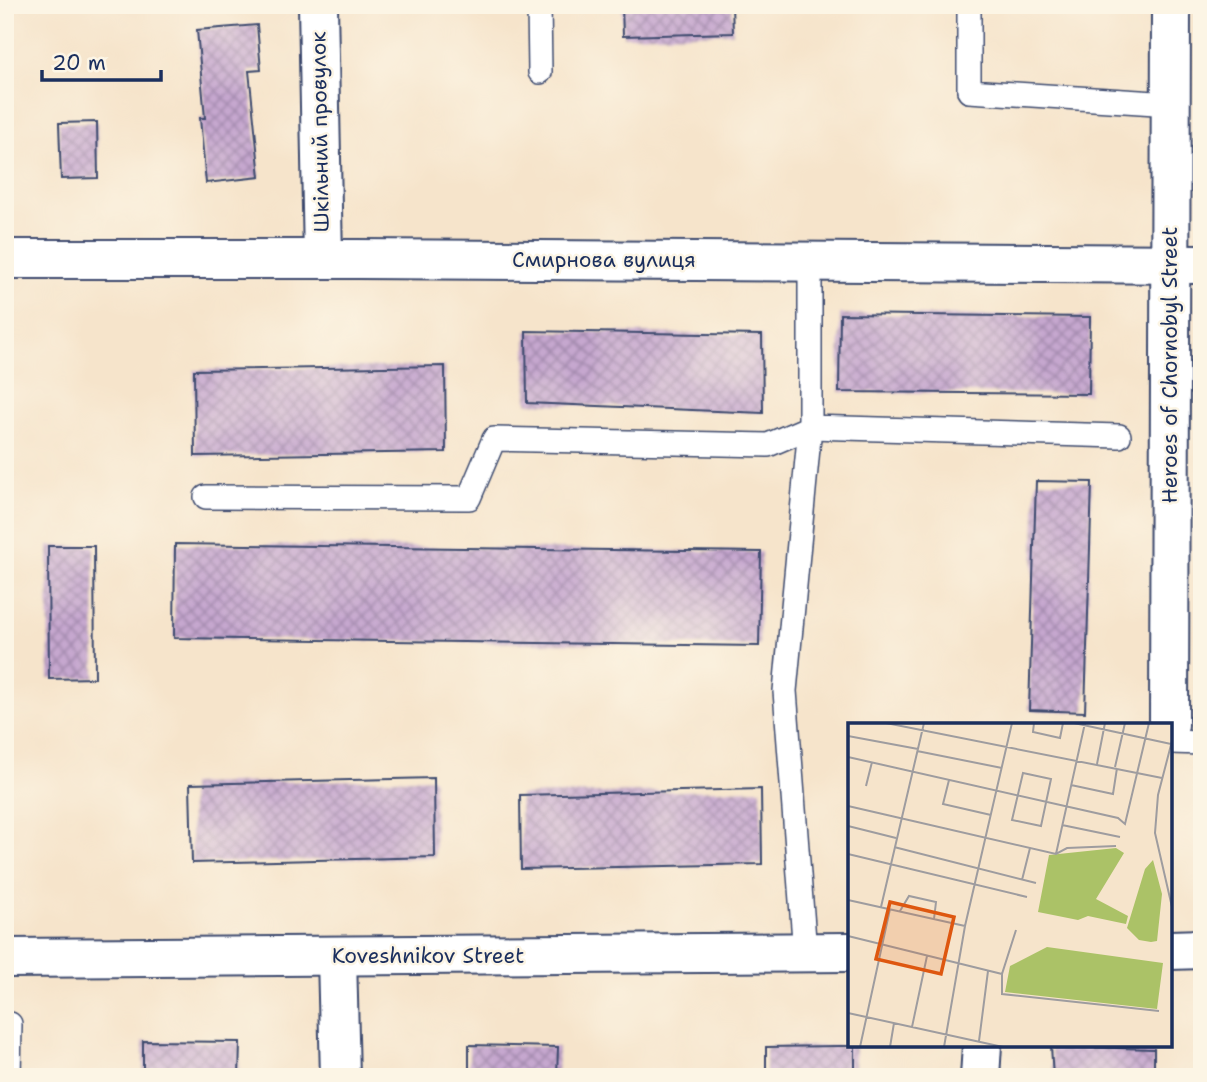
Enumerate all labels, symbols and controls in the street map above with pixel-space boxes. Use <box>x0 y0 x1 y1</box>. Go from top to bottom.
street label: Шкільний провулок <box>304 31 336 233</box>
scale bar <box>42 38 161 82</box>
text: 20 m <box>52 49 106 77</box>
street label: Heroes of Chornobyl Street <box>1156 227 1184 503</box>
street label: Смирнова вулиця <box>512 246 696 274</box>
inset map <box>848 723 1172 1047</box>
street label: Koveshnikov Street <box>332 942 524 970</box>

